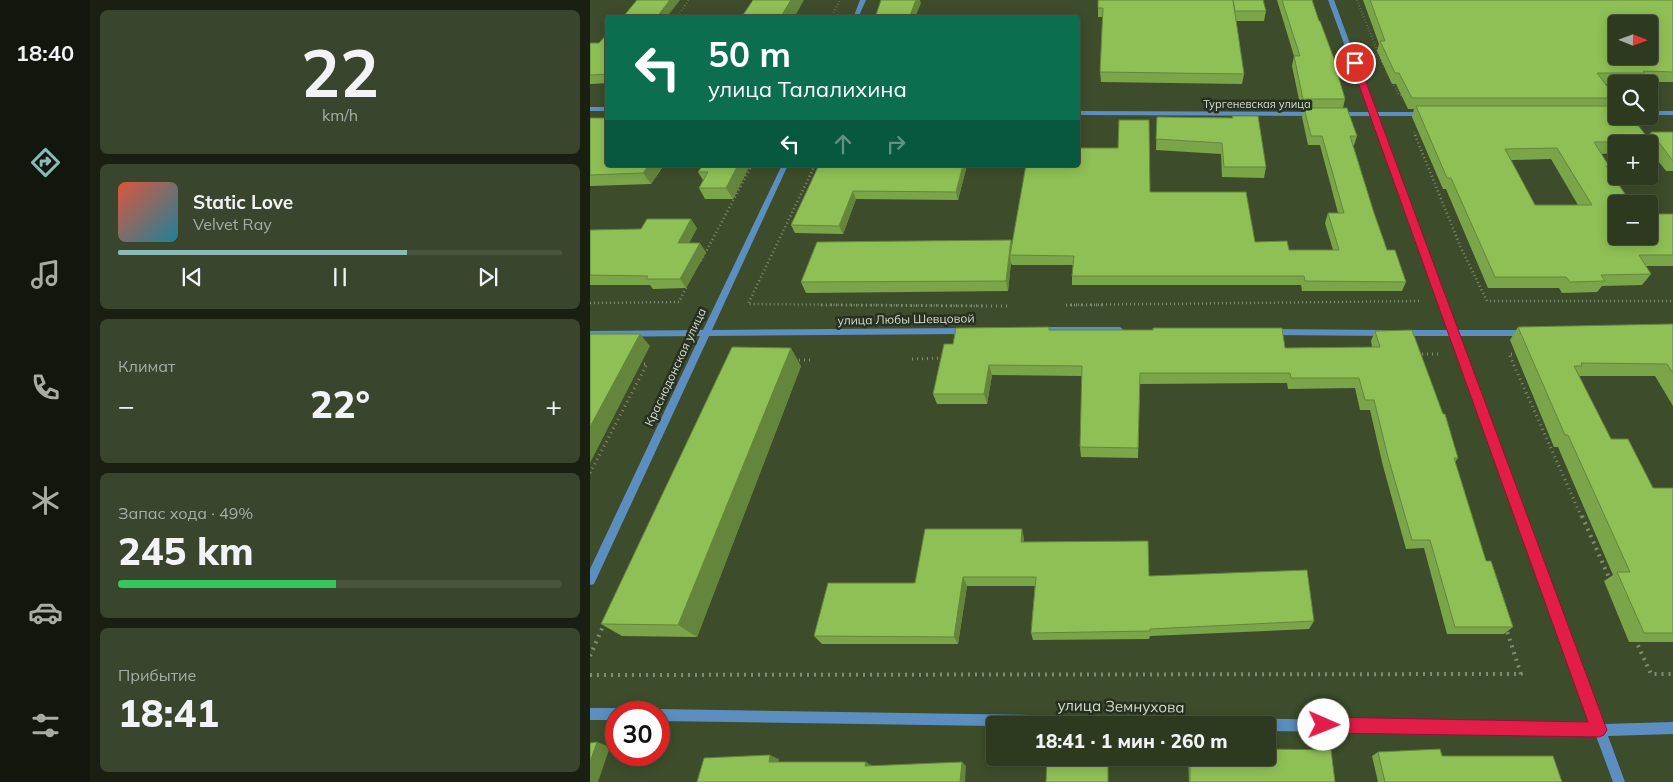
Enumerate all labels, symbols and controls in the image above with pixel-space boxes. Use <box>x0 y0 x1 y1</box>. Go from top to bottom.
north arrow <box>1608 15 1658 65</box>
map controls <box>1608 15 1658 245</box>
text: 22 <box>301 32 379 113</box>
text: 50 m <box>708 32 791 76</box>
icon: left <box>625 35 690 100</box>
text: 18:40 <box>16 39 74 67</box>
pin <box>1334 42 1376 84</box>
icon: arrive <box>1341 49 1369 77</box>
text: улица Талалихина <box>708 75 907 103</box>
button: search <box>1608 75 1658 125</box>
street label: Тургеневская улица <box>1203 97 1311 111</box>
text: km/h <box>322 105 358 125</box>
icon: left <box>776 130 804 158</box>
icon: ahead <box>829 130 857 158</box>
icon: right <box>882 130 910 158</box>
button: + <box>1608 135 1658 185</box>
icon: directions <box>28 145 63 180</box>
text: Static Love <box>193 190 293 214</box>
button: − <box>1608 195 1658 245</box>
text: Velvet Ray <box>193 214 272 234</box>
icon: music <box>28 257 63 292</box>
icon: previous <box>178 263 206 291</box>
icon: pause <box>326 263 354 291</box>
icon: next <box>474 263 502 291</box>
street label: Краснодонская улица <box>641 306 709 428</box>
street label: улица Любы Шевцовой <box>837 310 975 328</box>
text: Климат <box>118 356 175 376</box>
icon: phone <box>28 370 63 405</box>
text: 22° <box>310 380 370 428</box>
text: − <box>118 388 135 423</box>
text: + <box>545 388 562 423</box>
icon: climate <box>28 483 63 518</box>
text: Запас хода · 49% <box>118 503 253 523</box>
text: 245 km <box>118 527 254 575</box>
icon: car <box>28 595 63 630</box>
text: Прибытие <box>118 665 196 685</box>
text: 18:41 <box>118 689 219 737</box>
street label: улица Земнухова <box>1057 695 1185 717</box>
position arrow <box>1297 698 1349 750</box>
speed limit sign: 30 <box>605 701 670 766</box>
icon: filters <box>28 708 63 743</box>
text: 18:41 · 1 мин · 260 m <box>1034 729 1228 753</box>

